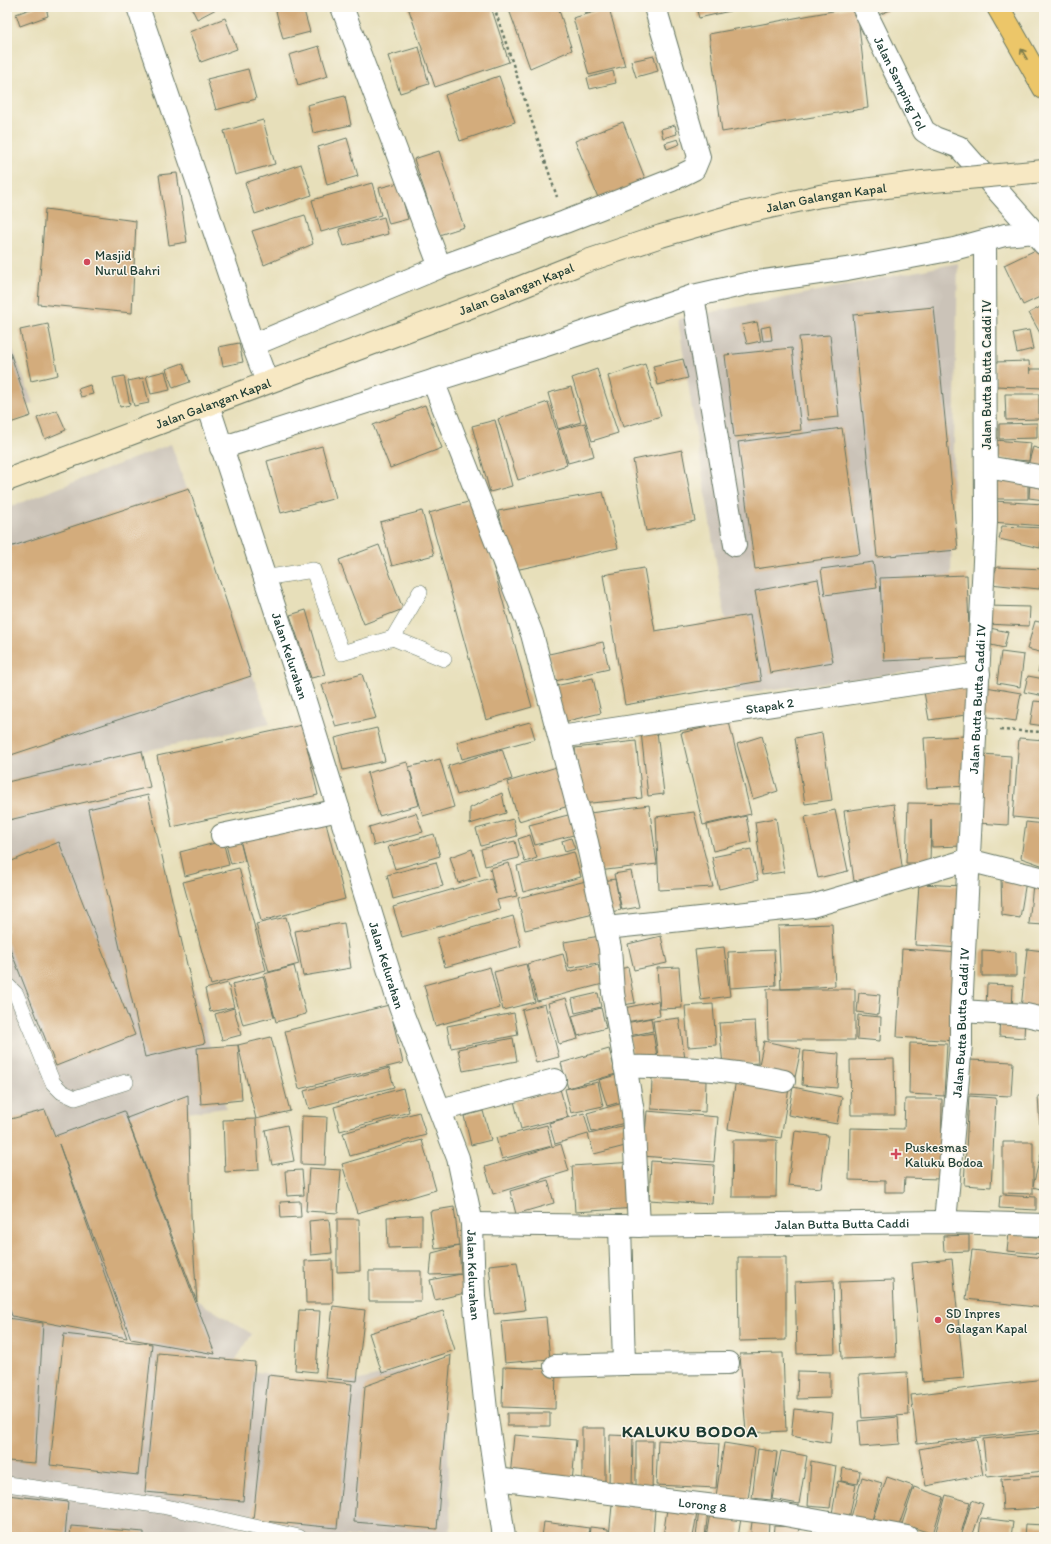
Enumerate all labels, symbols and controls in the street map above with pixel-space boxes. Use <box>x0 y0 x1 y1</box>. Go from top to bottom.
street label: Jalan Samping Tol <box>871 34 930 133</box>
one-way arrow <box>1020 48 1028 60</box>
street label: Jalan Galangan Kapal <box>764 180 888 215</box>
place label: Masjid Nurul Bahri <box>95 248 160 278</box>
marker: Masjid Nurul Bahri <box>82 257 92 267</box>
street label: Jalan Galangan Kapal <box>457 259 576 318</box>
street label: Jalan Butta Butta Caddi IV <box>979 300 994 450</box>
street label: Jalan Galangan Kapal <box>153 374 273 431</box>
street label: Jalan Kelurahan <box>269 610 312 702</box>
street label: Jalan Butta Butta Caddi IV <box>966 624 988 774</box>
street label: Stapak 2 <box>745 694 795 716</box>
street label: Jalan Kelurahan <box>366 920 408 1011</box>
street label: Jalan Butta Butta Caddi IV <box>949 947 972 1098</box>
place label: Puskesmas Kaluku Bodoa <box>905 1140 983 1170</box>
marker: Puskesmas Kaluku Bodoa <box>890 1148 902 1160</box>
street label: Jalan Butta Butta Caddi <box>775 1215 909 1232</box>
street label: Jalan Kelurahan <box>465 1229 484 1321</box>
place label: SD Inpres Galagan Kapal <box>946 1306 1028 1336</box>
marker: SD Inpres Galagan Kapal <box>933 1315 943 1325</box>
district label: KALUKU BODOA <box>622 1421 758 1441</box>
street label: Lorong 8 <box>677 1494 728 1515</box>

